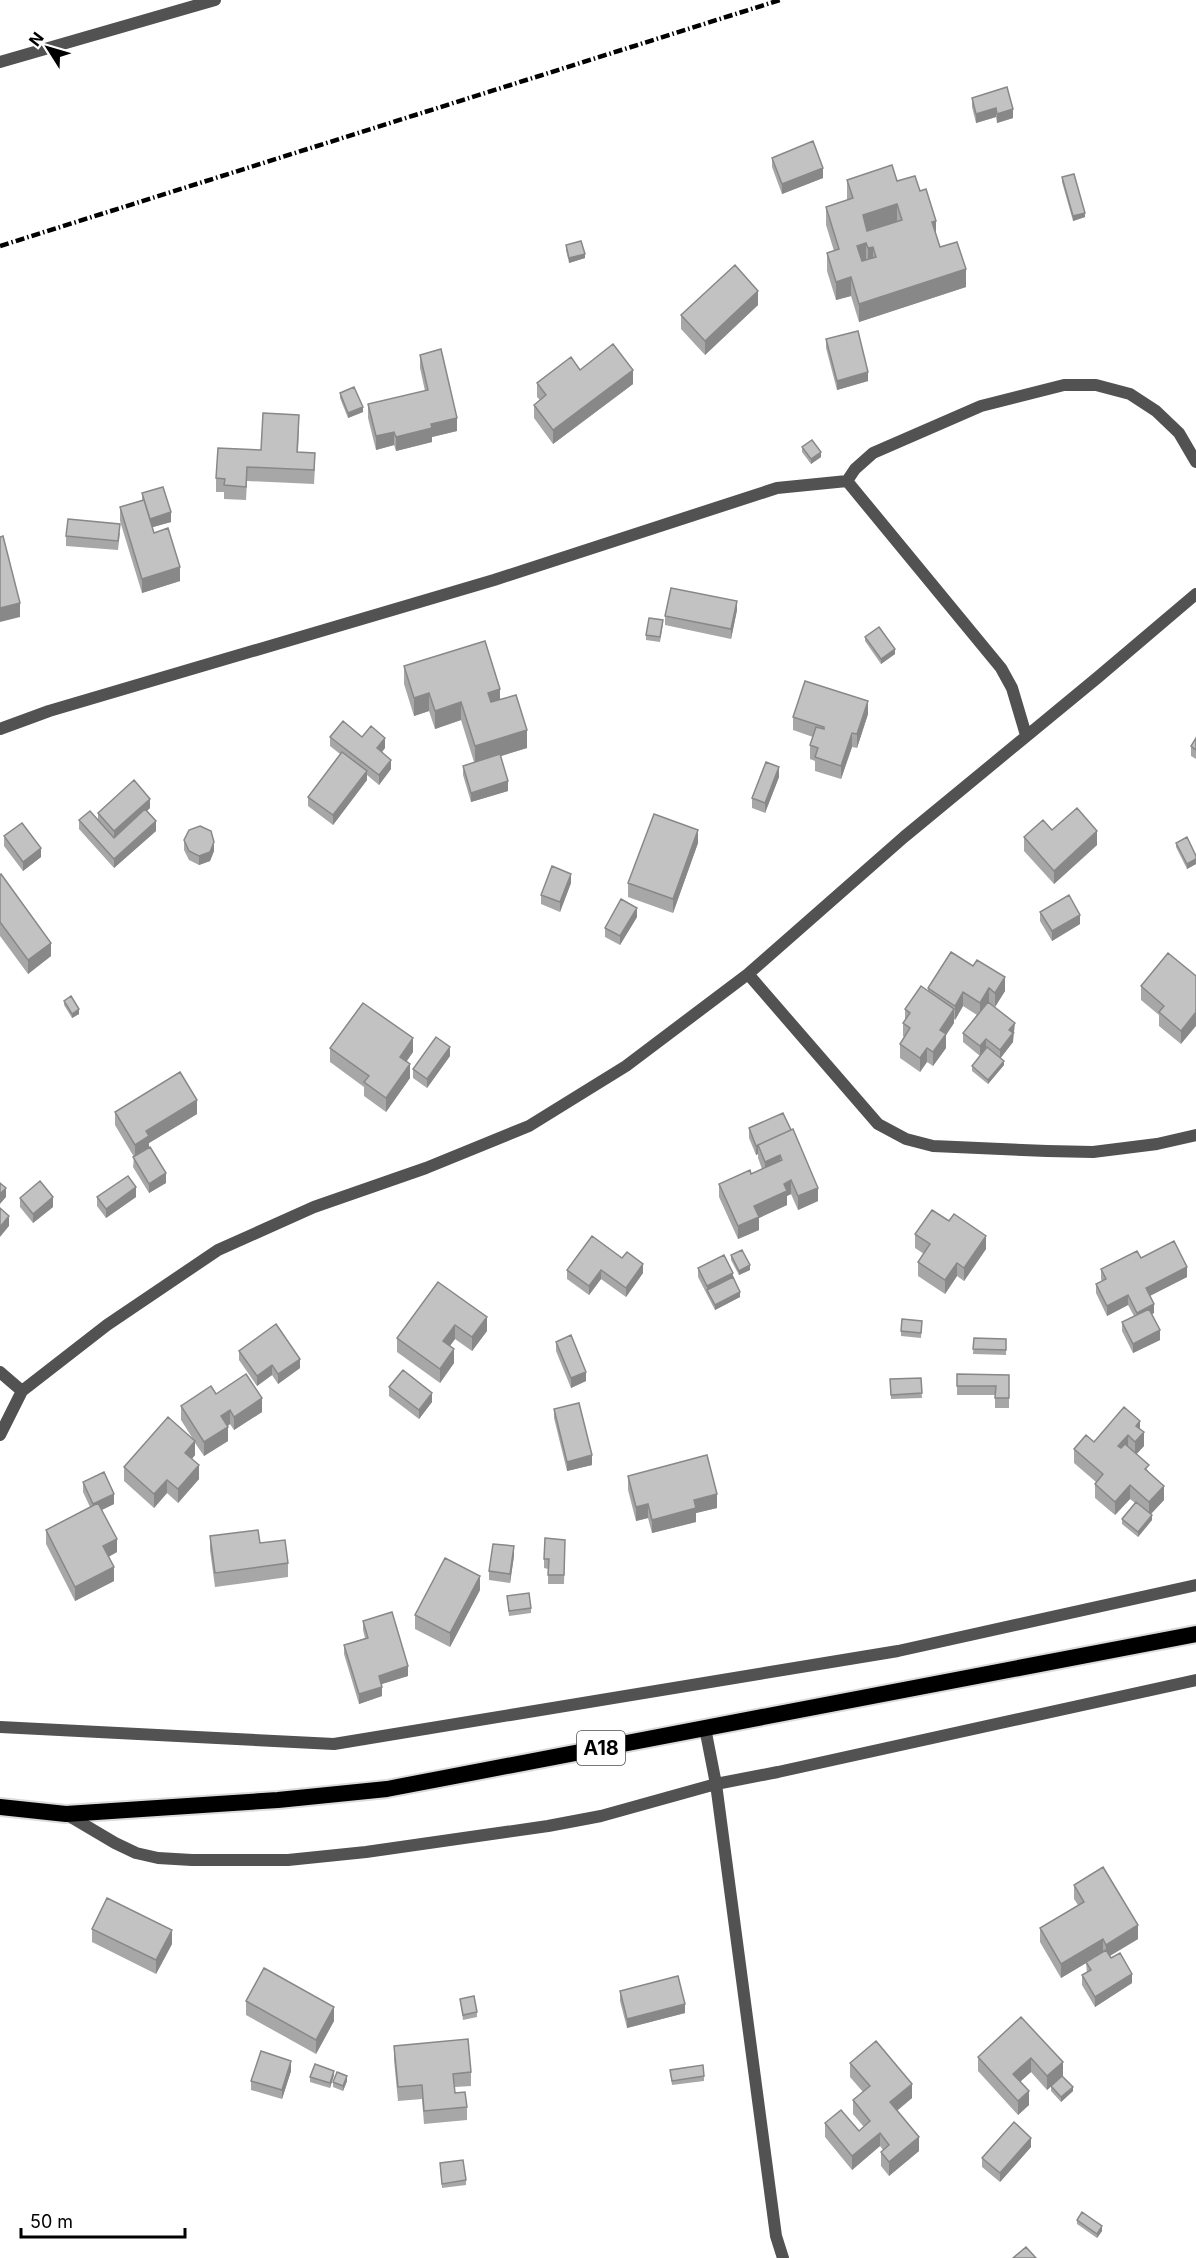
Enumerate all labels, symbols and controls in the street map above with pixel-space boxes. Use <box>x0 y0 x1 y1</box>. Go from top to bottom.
north arrow <box>18 18 78 78</box>
text: N <box>24 28 48 50</box>
road number: A18 <box>577 1731 625 1765</box>
scale bar <box>21 2201 184 2239</box>
text: 50 m <box>30 2211 73 2232</box>

